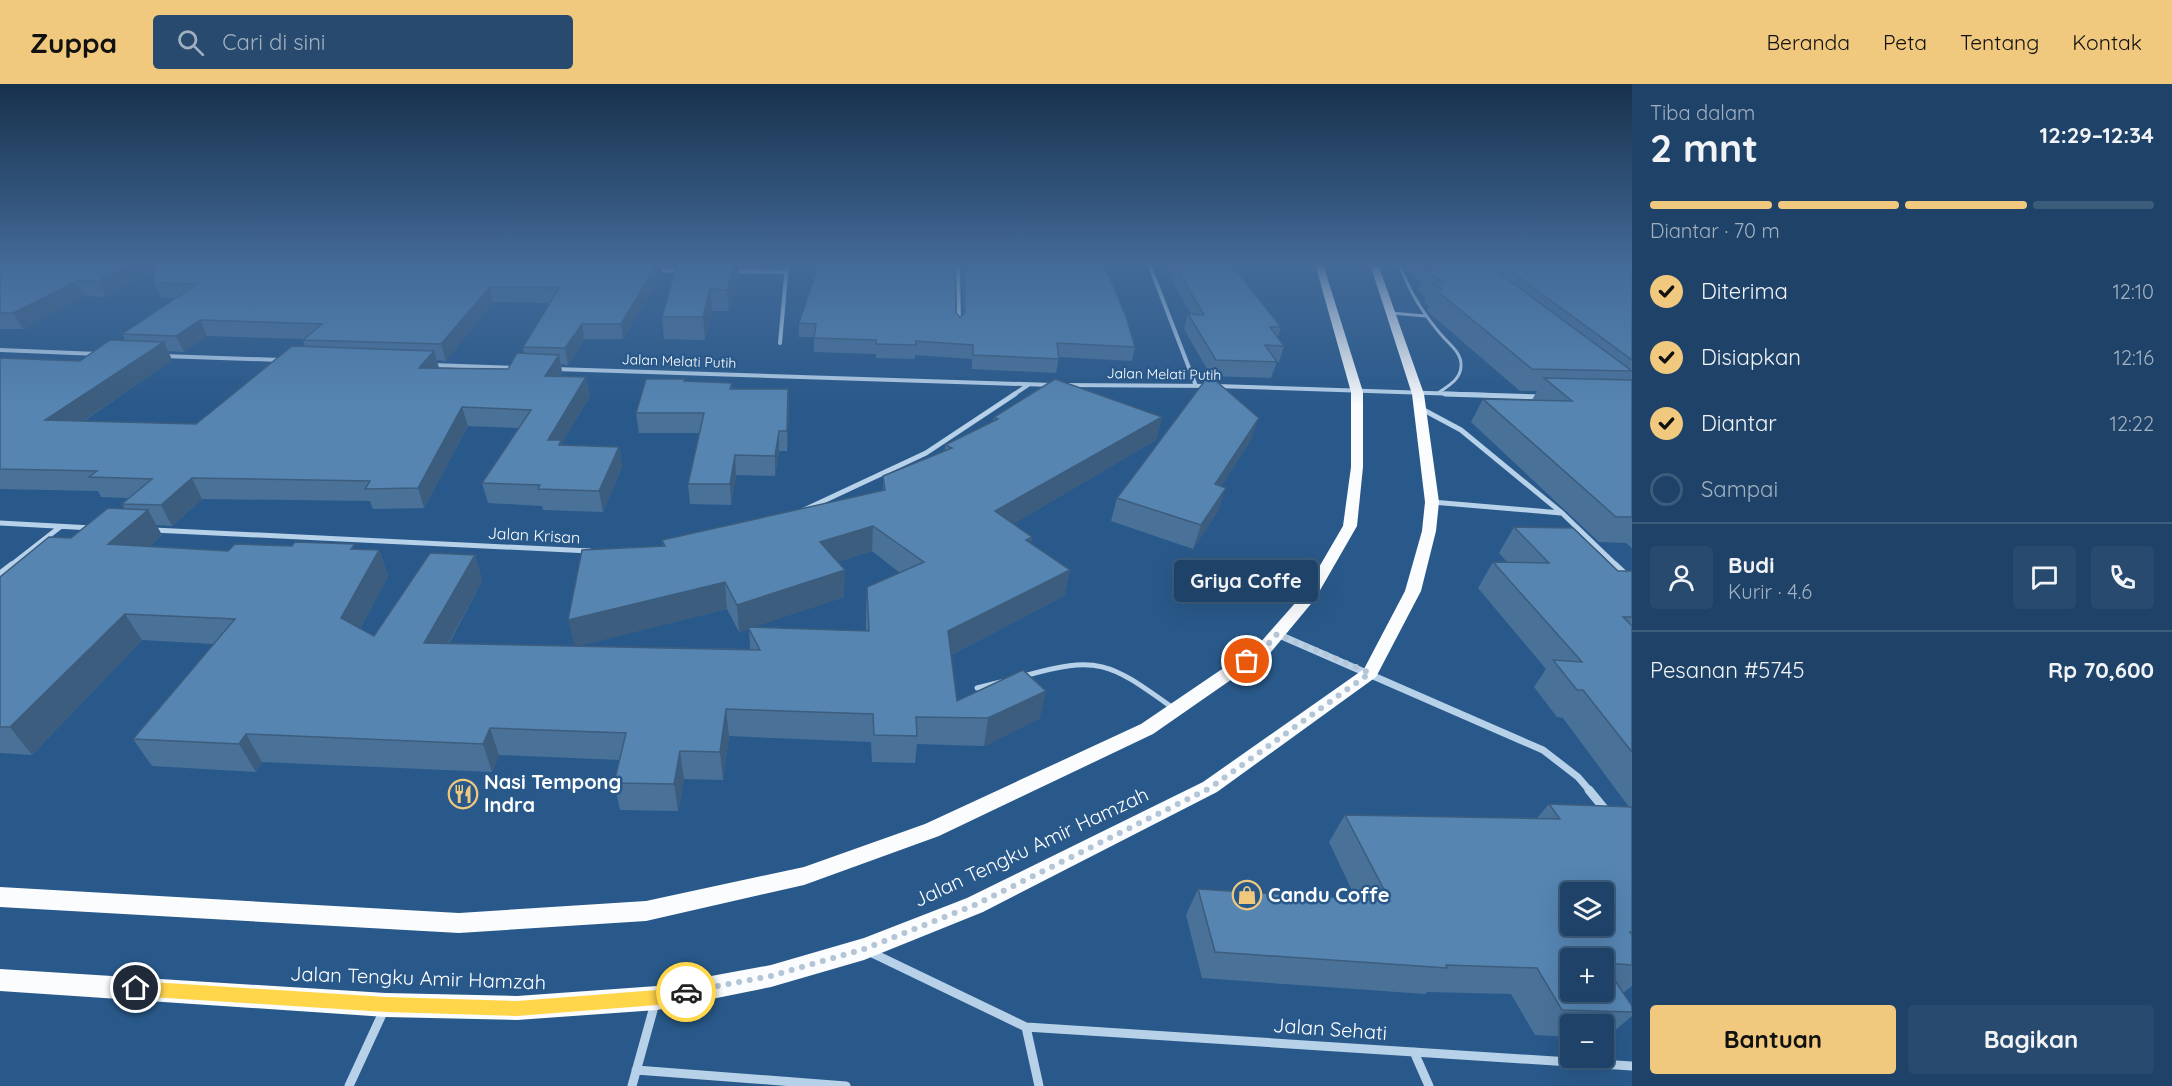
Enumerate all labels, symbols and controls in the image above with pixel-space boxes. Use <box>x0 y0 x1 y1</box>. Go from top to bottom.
search box <box>153 15 573 69</box>
text: Zuppa <box>30 25 117 60</box>
icon: search <box>174 26 207 59</box>
text: Cari di sini <box>222 28 326 56</box>
text: Beranda <box>1766 29 1850 55</box>
text: Peta <box>1883 29 1927 55</box>
text: Tentang <box>1960 29 2039 55</box>
text: Kontak <box>2072 29 2142 55</box>
text: Tiba dalam <box>1650 100 1755 125</box>
text: 12:29–12:34 <box>2040 121 2154 149</box>
text: 2 mnt <box>1650 123 1758 172</box>
text: Diantar · 70 m <box>1650 218 1780 243</box>
icon: check <box>1650 275 1683 308</box>
text: Diterima <box>1701 277 1788 305</box>
text: 12:10 <box>2112 279 2154 304</box>
icon: check <box>1650 341 1683 374</box>
text: Disiapkan <box>1701 343 1801 371</box>
text: 12:16 <box>2114 345 2154 370</box>
street label: Jalan Melati Putih <box>621 350 737 372</box>
street label: Jalan Melati Putih <box>1106 364 1222 384</box>
icon: check <box>1650 407 1683 440</box>
text: Diantar <box>1701 409 1777 437</box>
text: 12:22 <box>2110 411 2154 436</box>
text: Sampai <box>1701 475 1778 503</box>
street label: Jalan Krisan <box>487 523 581 547</box>
button: person <box>1650 546 1713 609</box>
button: chat <box>2013 546 2076 609</box>
button: phone <box>2091 546 2154 609</box>
text: Budi <box>1728 551 1774 579</box>
callout: Griya Coffe <box>1175 559 1319 601</box>
text: Griya Coffe <box>1190 568 1302 593</box>
text: Kurir · 4.6 <box>1728 579 1812 604</box>
pin <box>1221 635 1272 686</box>
icon: bag <box>1230 644 1263 677</box>
text: Pesanan #5745 <box>1650 656 1804 684</box>
text: Rp 70,600 <box>2048 656 2154 684</box>
place label: Nasi Tempong Indra <box>484 769 621 817</box>
restaurant icon: Nasi Tempong Indra <box>447 778 479 810</box>
street label: Jalan Tengku Amir Hamzah <box>909 781 1152 912</box>
shop icon: Candu Coffe <box>1231 879 1263 911</box>
place label: Candu Coffe <box>1268 882 1390 907</box>
map controls <box>1560 882 1614 1068</box>
button: layers <box>1560 882 1614 936</box>
button: + <box>1560 948 1614 1002</box>
street label: Jalan Tengku Amir Hamzah <box>290 961 546 994</box>
pin <box>110 962 161 1013</box>
courier <box>656 962 716 1022</box>
icon: home <box>119 971 152 1004</box>
icon: car <box>670 976 703 1009</box>
button: Bantuan <box>1650 1005 1896 1074</box>
button: Bagikan <box>1908 1005 2154 1074</box>
street label: Jalan Sehati <box>1272 1012 1388 1045</box>
button: − <box>1560 1014 1614 1068</box>

